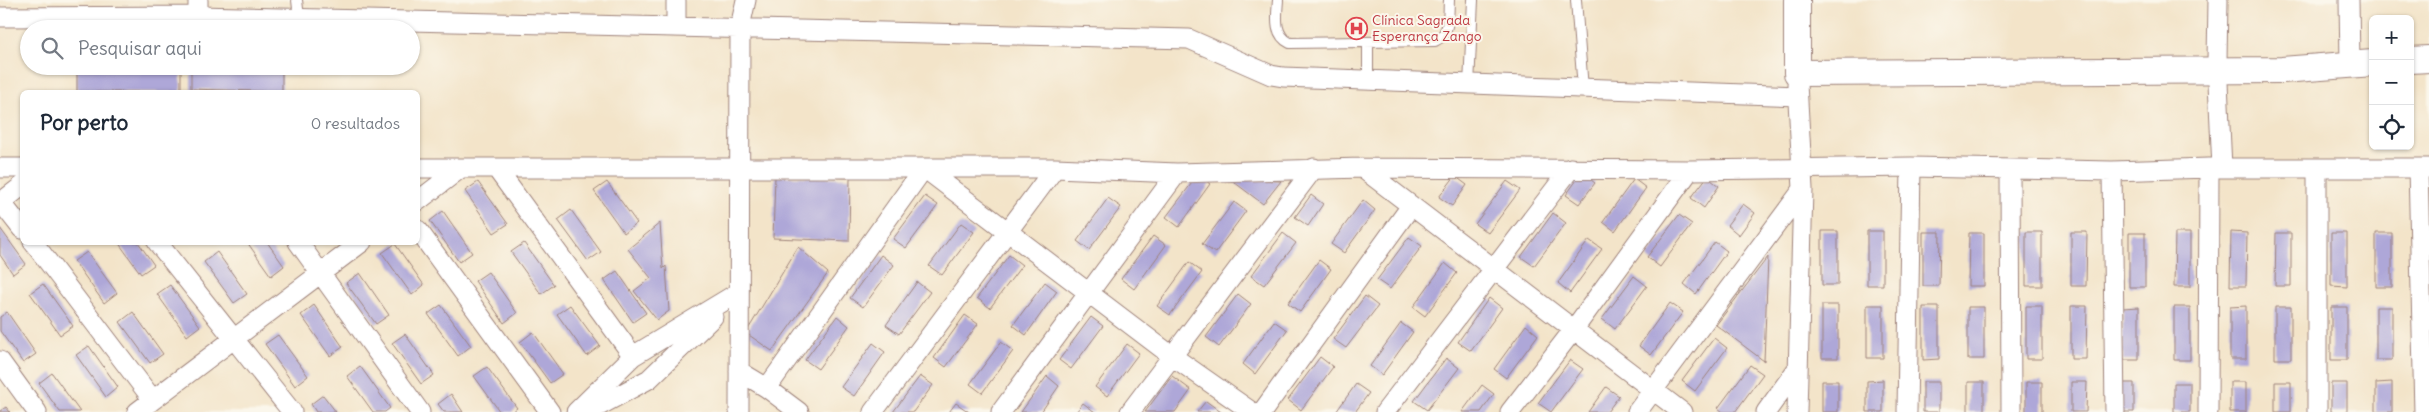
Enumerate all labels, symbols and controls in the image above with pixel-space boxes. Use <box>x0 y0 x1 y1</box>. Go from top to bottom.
place label: Clínica Sagrada Esperança Zango <box>1372 11 1482 45</box>
map controls <box>2369 15 2414 150</box>
button: + <box>2369 15 2414 60</box>
hospital icon: Clínica Sagrada Esperança Zango <box>1344 16 1368 40</box>
search box <box>20 20 420 75</box>
icon: search <box>38 34 66 62</box>
text: Pesquisar aqui <box>78 36 202 60</box>
button: − <box>2369 60 2414 105</box>
button: locate <box>2369 105 2414 150</box>
text: Por perto <box>40 109 128 136</box>
text: 0 resultados <box>311 113 400 133</box>

